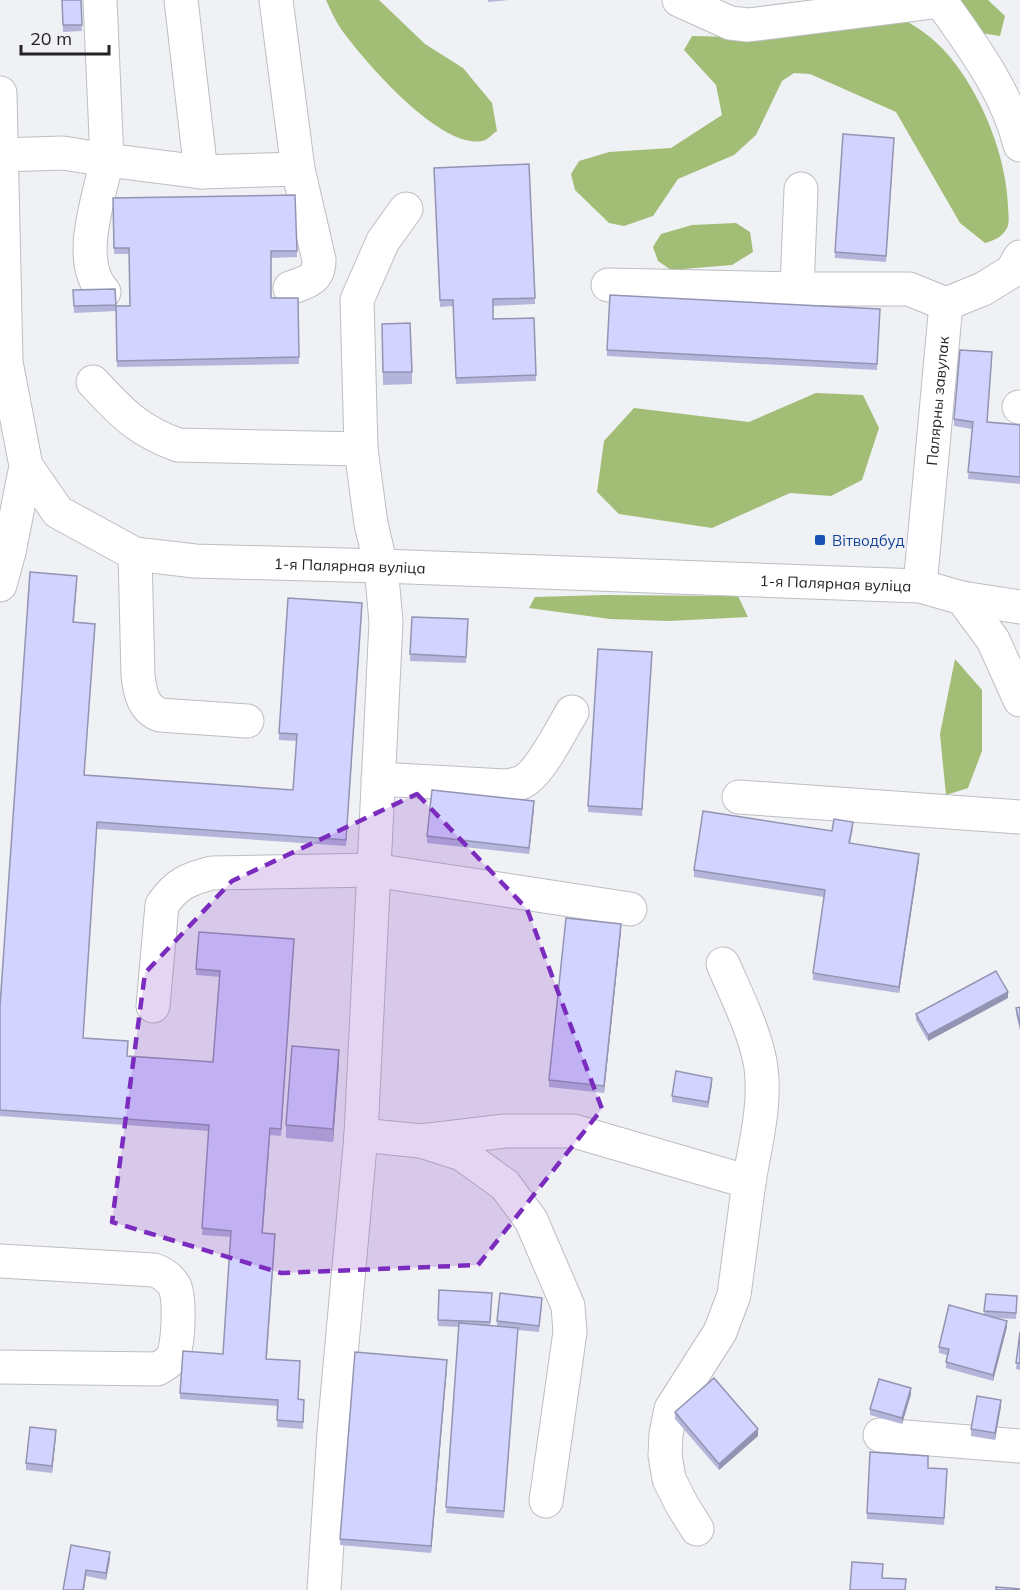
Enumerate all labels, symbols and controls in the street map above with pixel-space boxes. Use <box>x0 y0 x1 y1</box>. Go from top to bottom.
scale bar <box>21 18 110 56</box>
text: 20 m <box>30 27 72 50</box>
street label: Палярны завулак <box>922 334 953 466</box>
place label: Вітводбуд <box>832 531 905 550</box>
marker: Вітводбуд <box>813 533 827 547</box>
street label: 1-я Палярная вуліца <box>274 554 426 577</box>
street label: 1-я Палярная вуліца <box>759 571 912 595</box>

